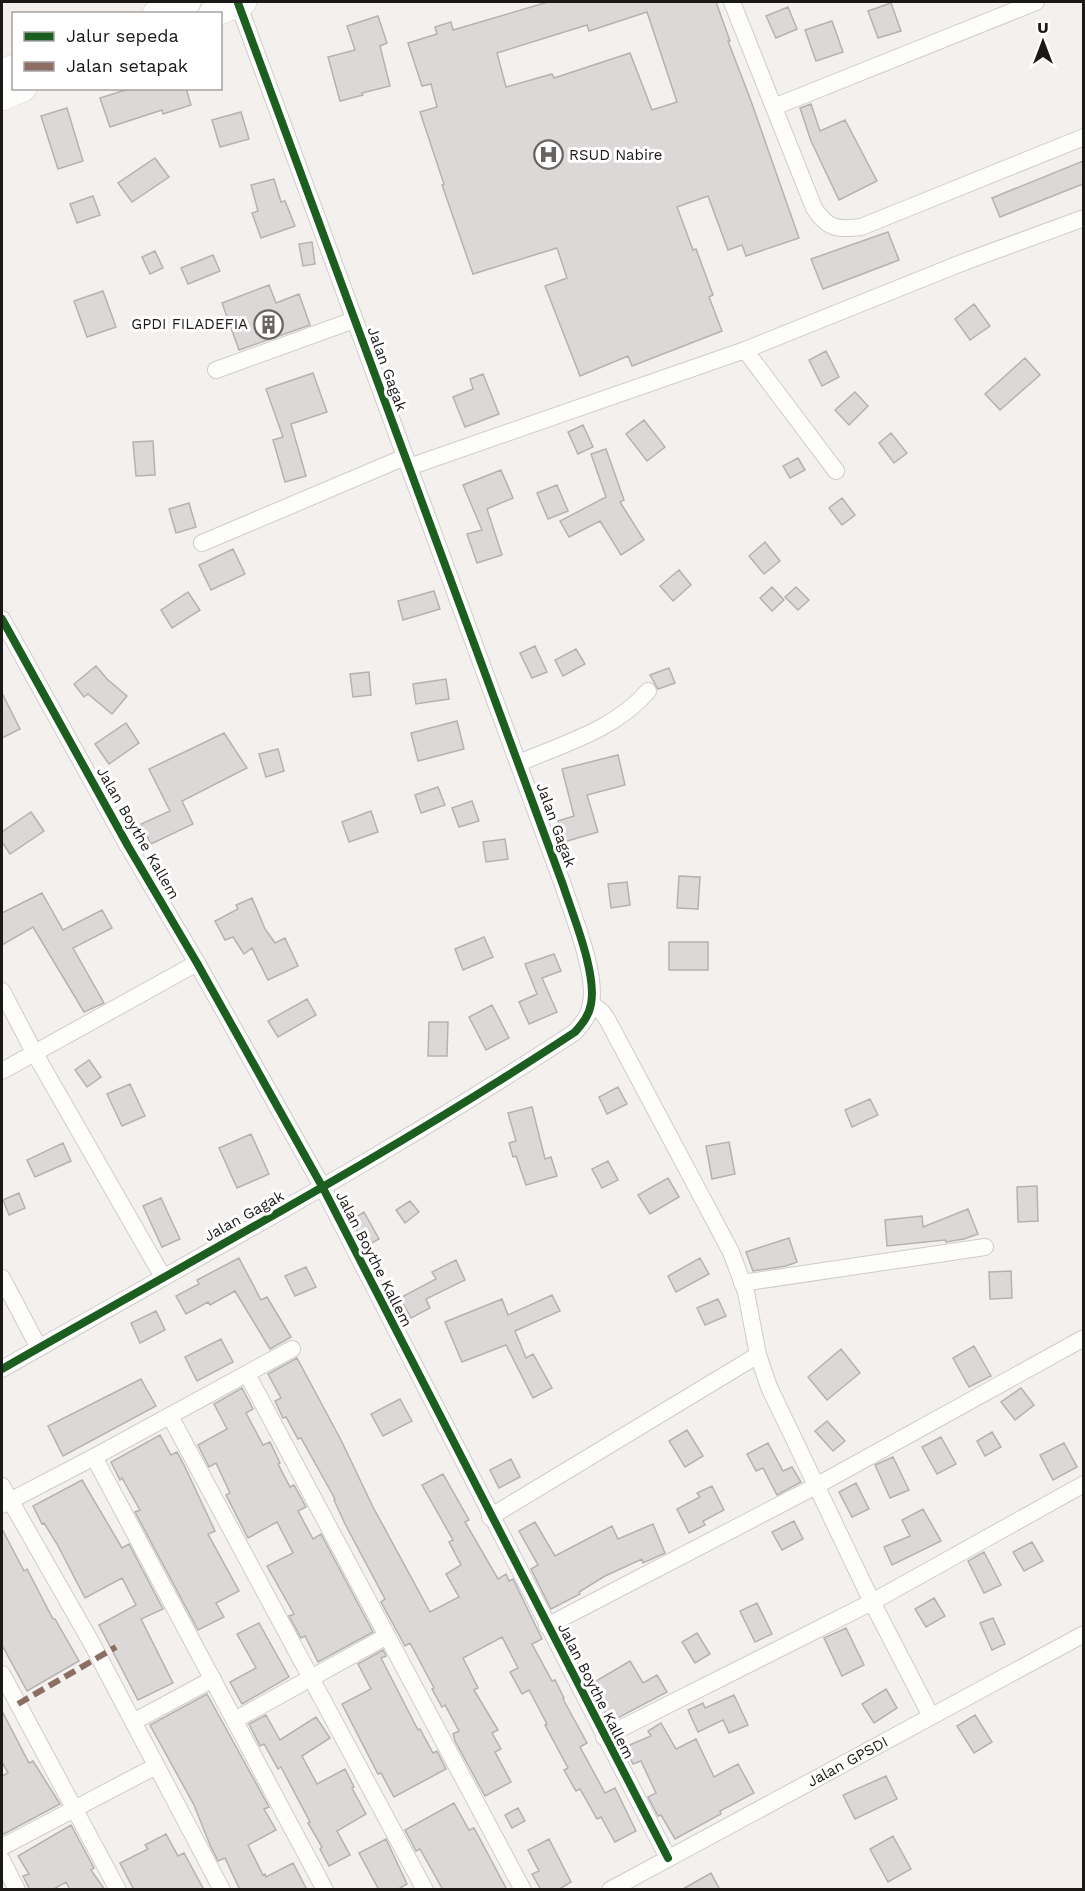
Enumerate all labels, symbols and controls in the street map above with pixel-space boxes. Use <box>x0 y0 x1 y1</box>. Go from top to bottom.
legend <box>12 12 222 90</box>
north arrow <box>1013 12 1073 72</box>
text: U <box>1037 18 1049 37</box>
text: Jalur sepeda <box>66 25 179 46</box>
text: Jalan setapak <box>66 55 188 76</box>
hospital icon: RSUD Nabire <box>532 139 564 171</box>
place label: RSUD Nabire <box>569 146 662 164</box>
building icon: GPDI FILADEFIA <box>253 308 285 340</box>
place label: GPDI FILADEFIA <box>131 315 248 333</box>
street label: Jalan Gagak <box>363 324 411 414</box>
street label: Jalan Boythe Kallem <box>93 764 183 902</box>
street label: Jalan Gagak <box>532 780 580 870</box>
street label: Jalan Gagak <box>201 1186 287 1245</box>
street label: Jalan Boythe Kallem <box>332 1188 416 1330</box>
street label: Jalan Boythe Kallem <box>554 1620 638 1762</box>
street label: Jalan GPSDI <box>804 1733 891 1791</box>

